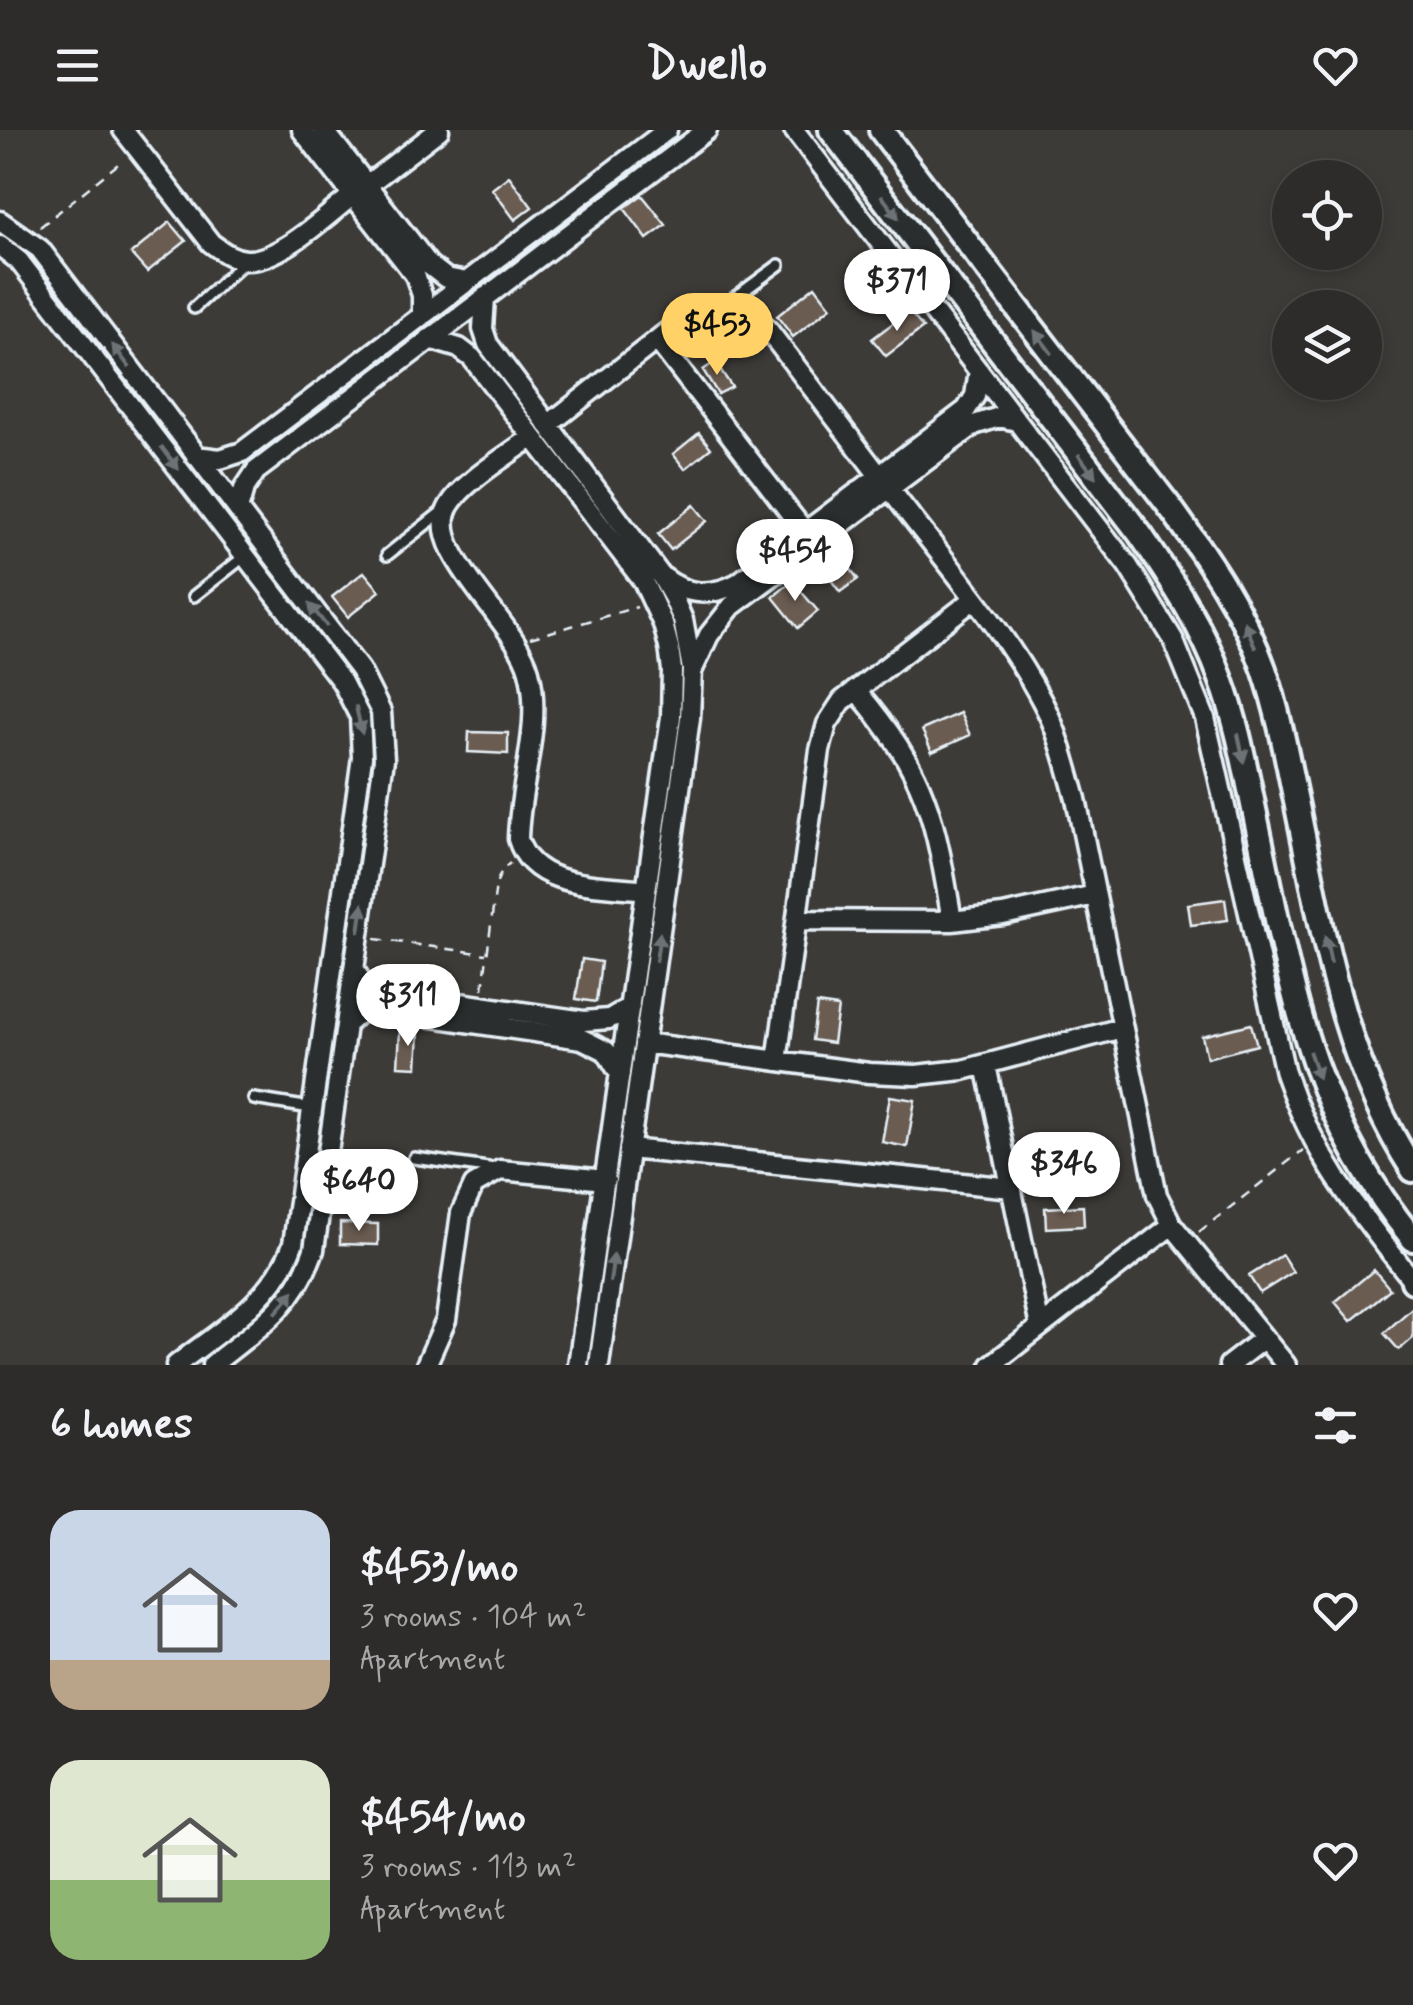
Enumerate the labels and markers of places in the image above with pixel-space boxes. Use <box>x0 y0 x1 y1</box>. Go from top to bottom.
pin: $371 <box>838 249 956 334</box>
pin: $453 <box>658 293 776 378</box>
pin: $454 <box>736 519 854 604</box>
pin: $311 <box>349 964 467 1049</box>
pin: $346 <box>1005 1132 1123 1217</box>
pin: $640 <box>300 1149 418 1234</box>

